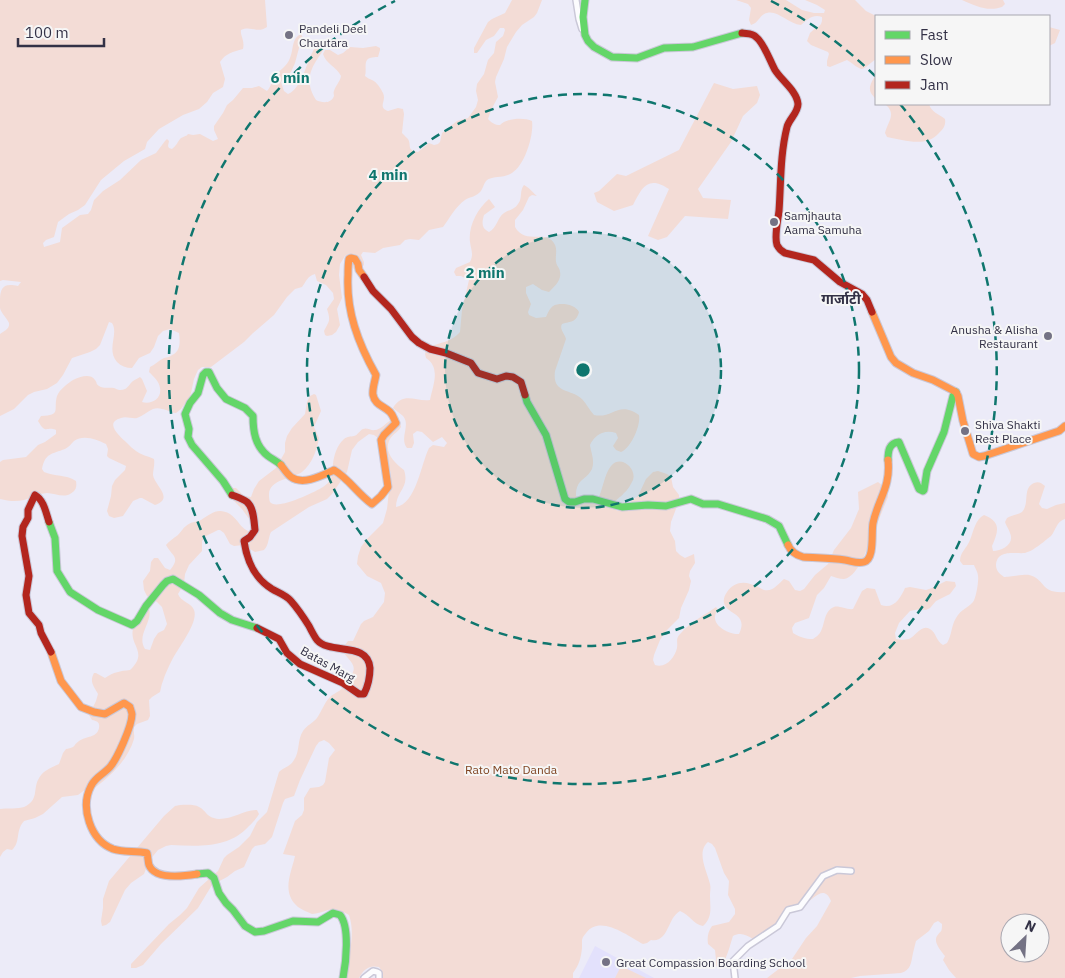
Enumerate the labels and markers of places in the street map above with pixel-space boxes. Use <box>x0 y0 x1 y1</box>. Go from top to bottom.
place label: Pandeli Deel Chautara <box>299 21 367 50</box>
marker: Pandeli Deel Chautara <box>283 29 295 41</box>
place label: Samjhauta Aama Samuha <box>784 208 862 237</box>
marker: Samjhauta Aama Samuha <box>768 216 780 228</box>
place label: Anusha & Alisha Restaurant <box>951 322 1039 351</box>
marker: Anusha & Alisha Restaurant <box>1042 330 1054 342</box>
centre of rings <box>574 361 592 379</box>
place label: Shiva Shakti Rest Place <box>975 417 1040 446</box>
marker: Shiva Shakti Rest Place <box>959 425 971 437</box>
place label: Great Compassion Boarding School <box>616 955 806 970</box>
marker: Great Compassion Boarding School <box>600 956 612 968</box>

